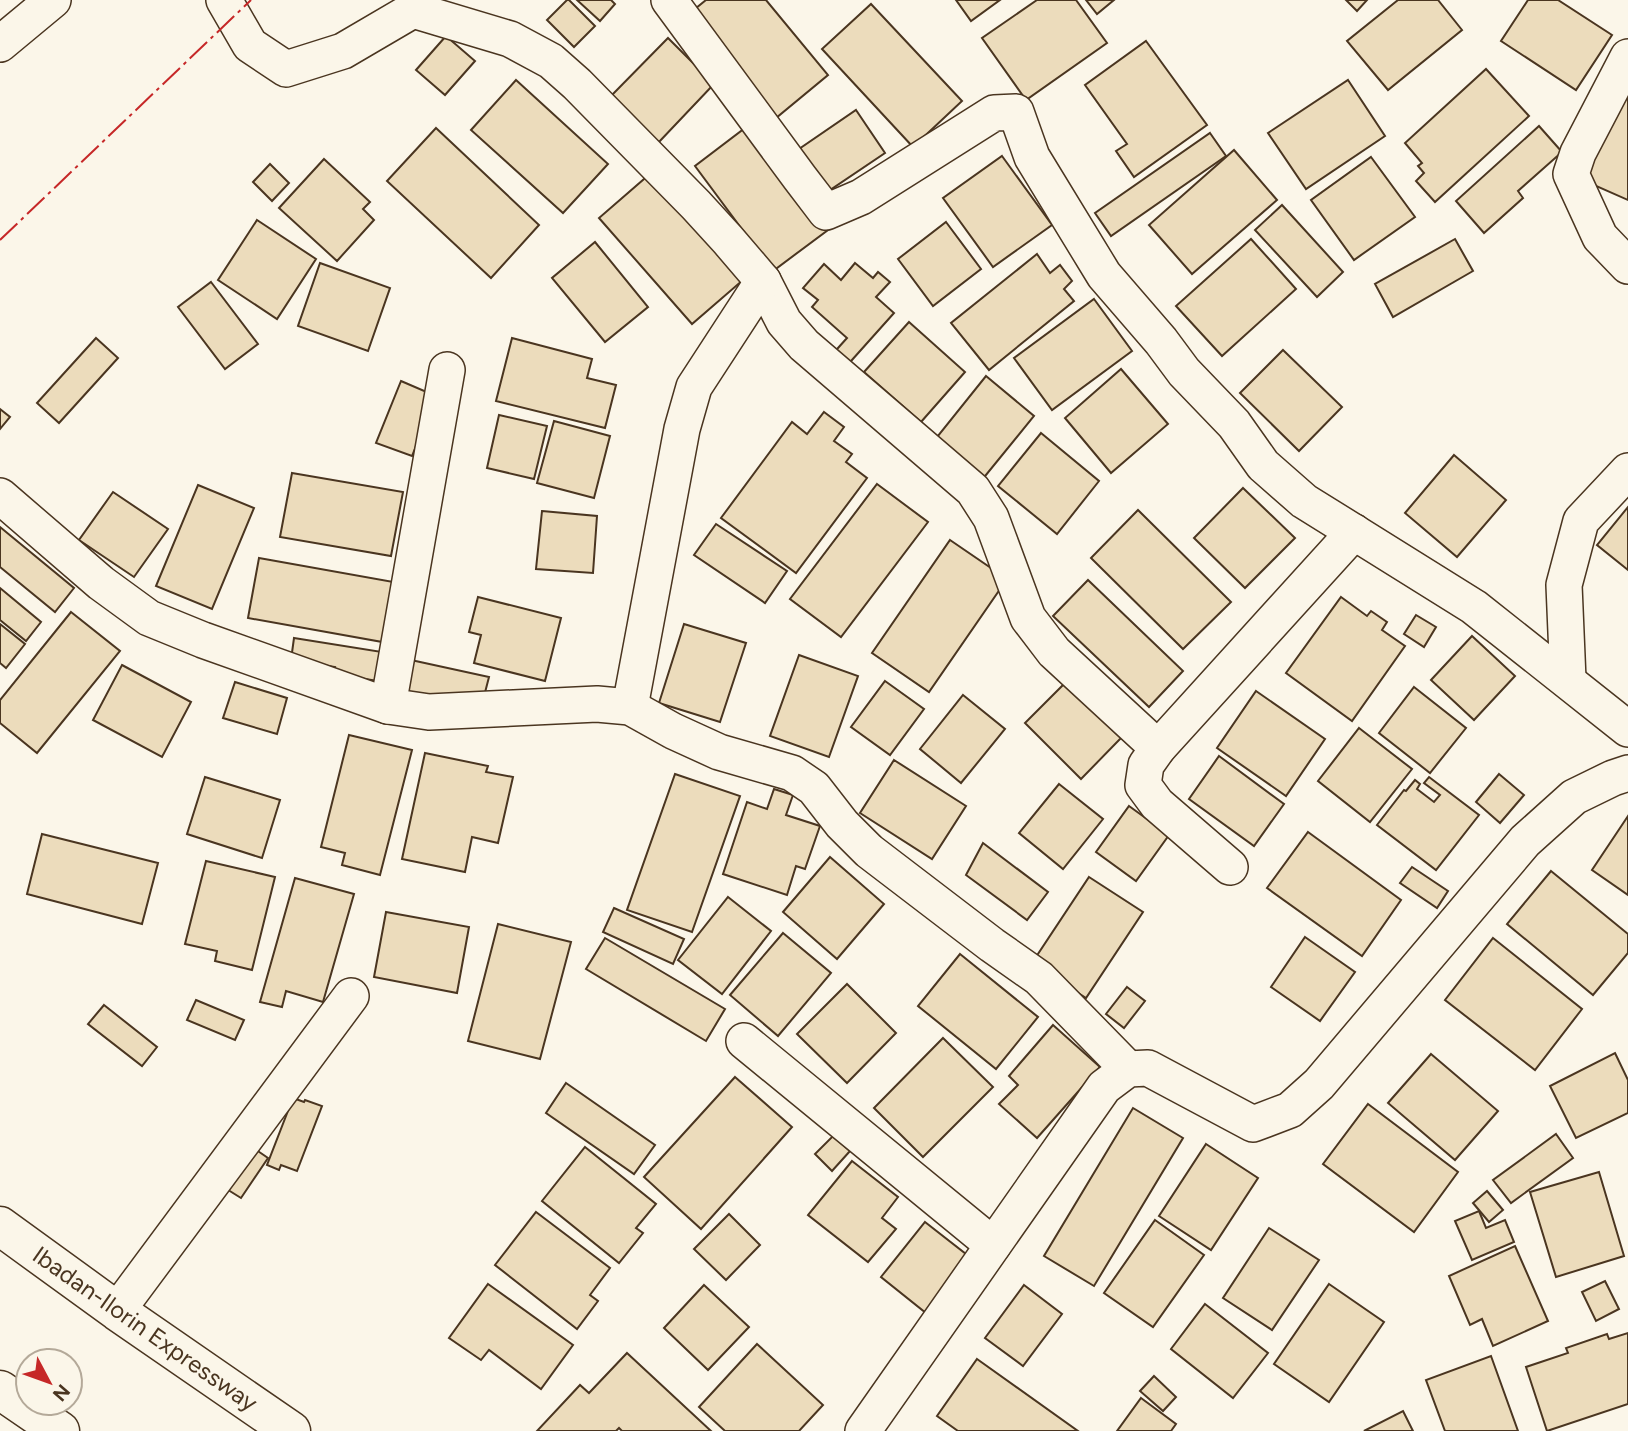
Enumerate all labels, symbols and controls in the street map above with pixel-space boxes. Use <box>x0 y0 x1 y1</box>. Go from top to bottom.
street label: Ibadan-Ilorin Expressway <box>27 1240 264 1417</box>
north arrow <box>14 1347 84 1417</box>
text: N <box>48 1380 75 1406</box>

